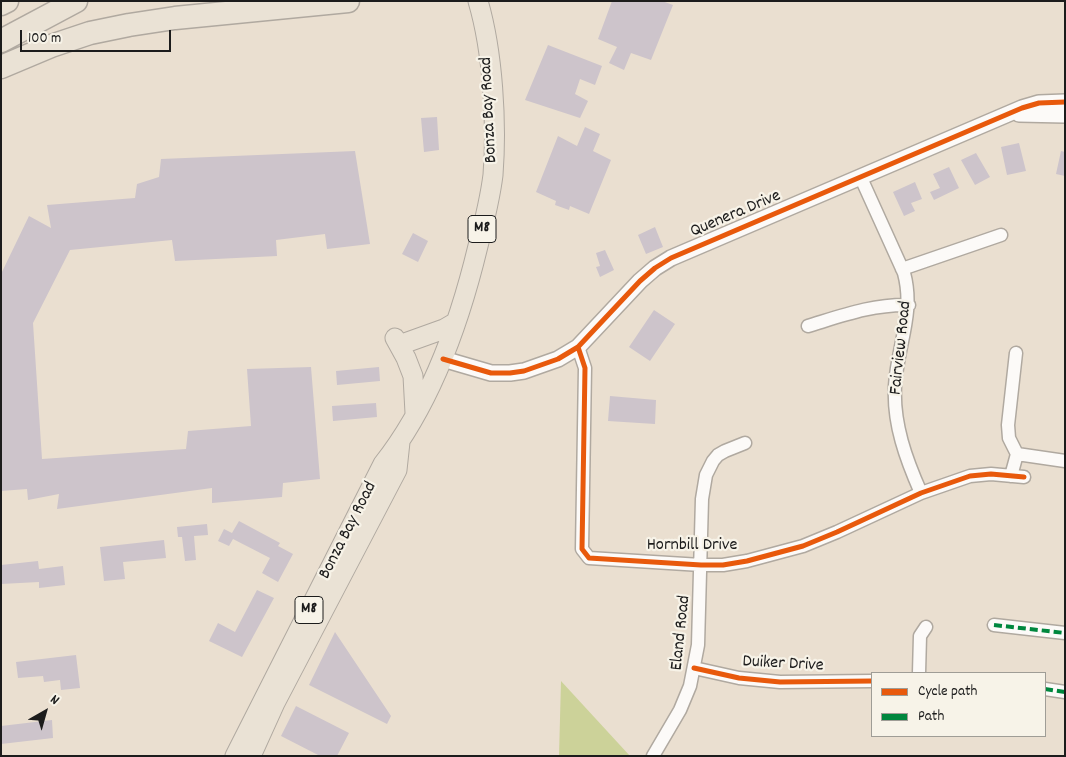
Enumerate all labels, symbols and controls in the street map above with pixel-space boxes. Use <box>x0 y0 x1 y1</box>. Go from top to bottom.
scale bar <box>22 20 174 52</box>
text: 100 m <box>28 28 61 50</box>
street label: Bonza Bay Road <box>476 56 504 164</box>
street label: Quenera Drive <box>687 186 785 244</box>
road number: M8 <box>468 215 496 242</box>
street label: Fairview Road <box>886 300 918 396</box>
street label: Bonza Bay Road <box>315 479 383 583</box>
street label: Hornbill Drive <box>647 536 737 558</box>
street label: Eland Road <box>667 594 697 672</box>
road number: M8 <box>295 596 323 624</box>
street label: Duiker Drive <box>742 652 824 678</box>
legend <box>871 672 1046 737</box>
text: Cycle path <box>918 681 977 703</box>
north arrow <box>20 687 70 737</box>
text: N <box>45 690 63 710</box>
text: Path <box>918 706 944 728</box>

